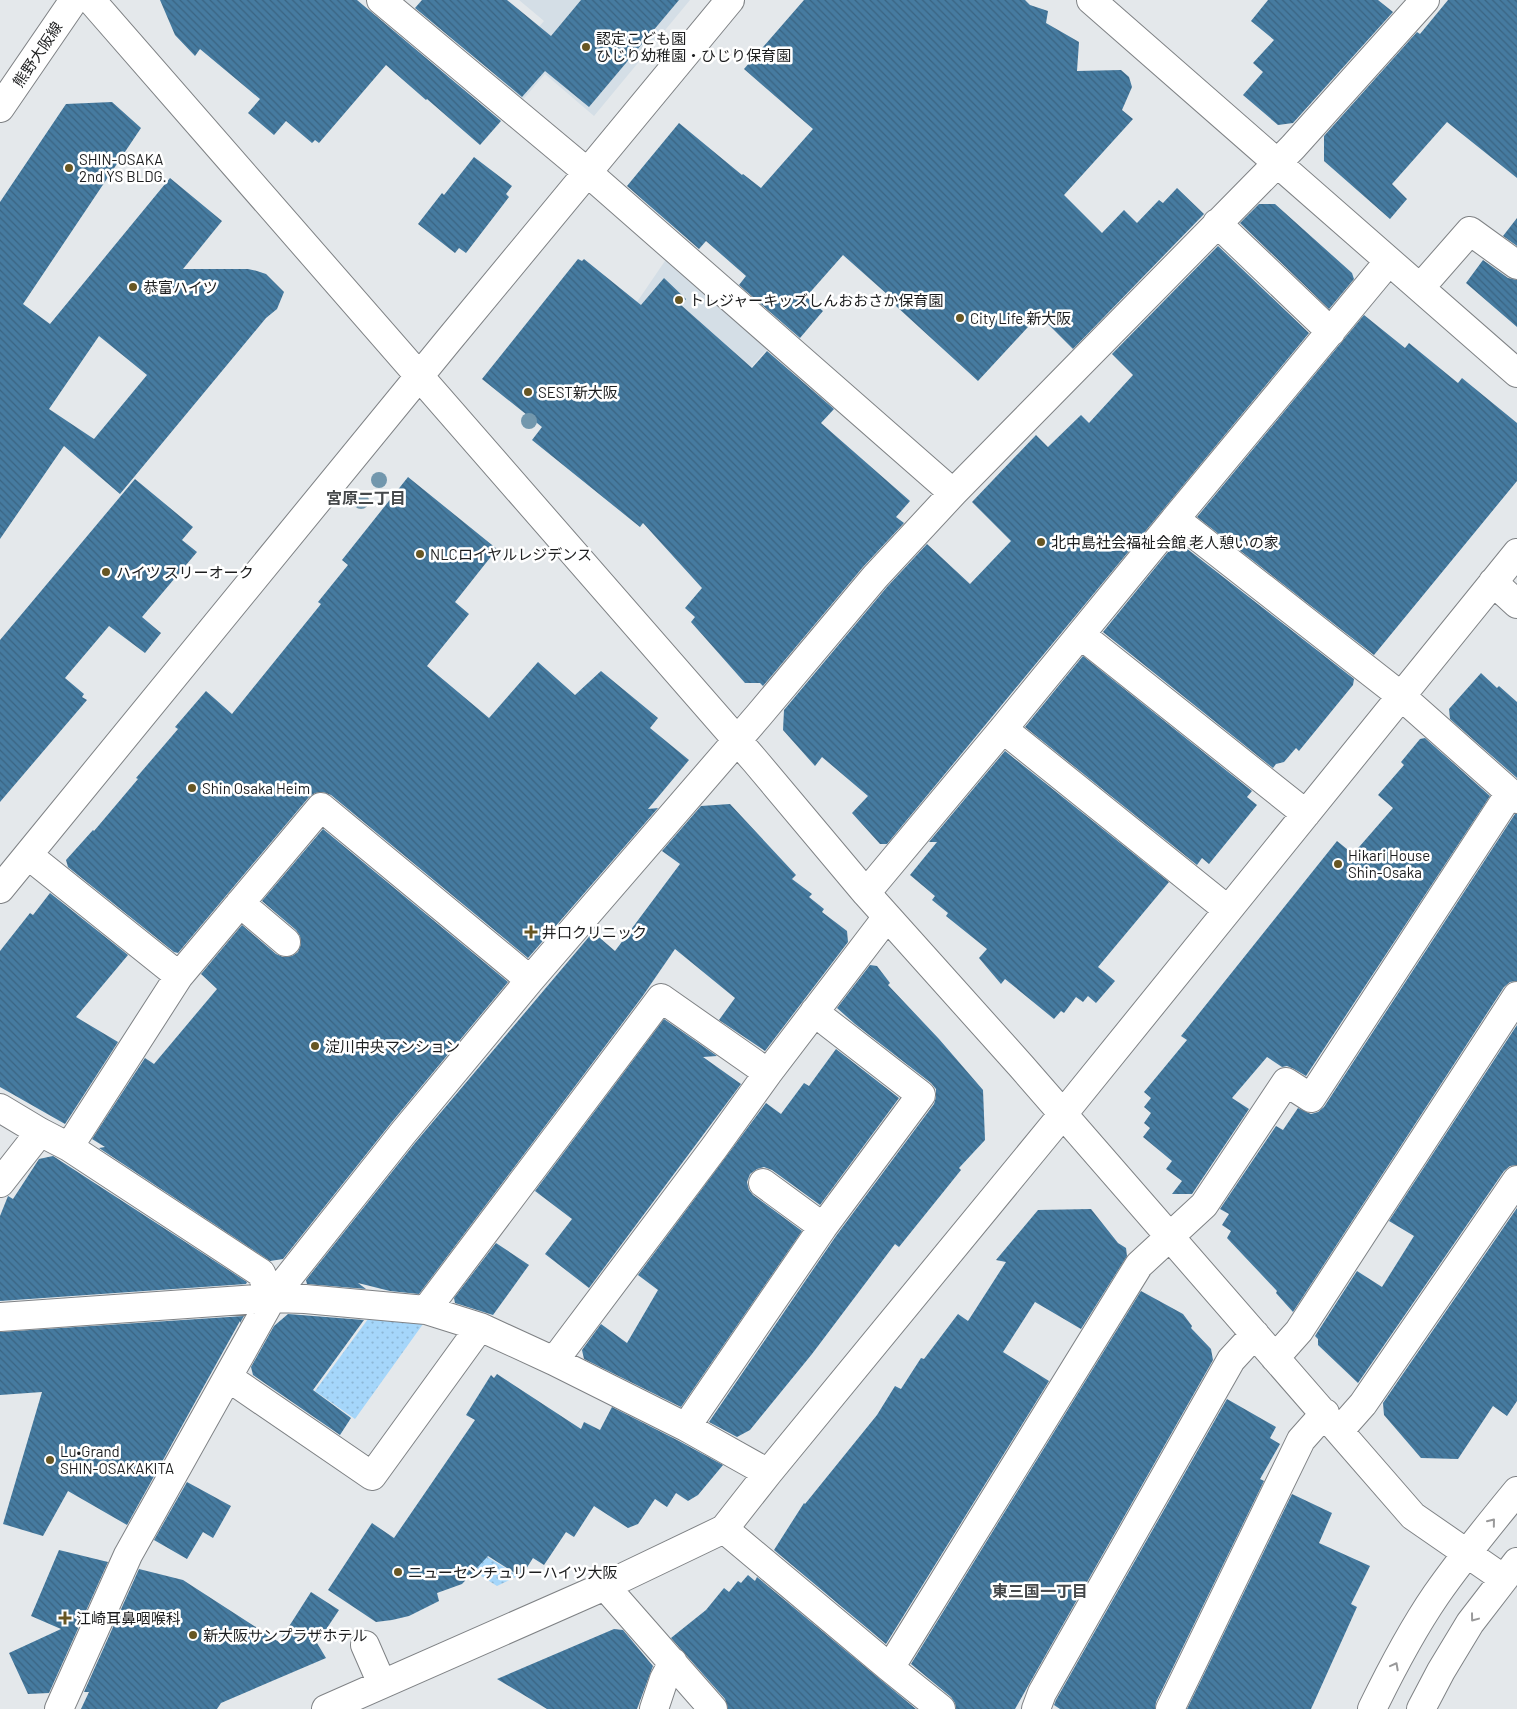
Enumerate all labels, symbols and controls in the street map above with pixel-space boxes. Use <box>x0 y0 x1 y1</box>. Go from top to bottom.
street label: 熊野大阪線 <box>9 18 65 90</box>
place label: 認定こども園 ひじり幼稚園・ひじり保育園 <box>596 29 791 64</box>
marker: 認定こども園 ひじり幼稚園・ひじり保育園 <box>580 41 592 53</box>
place label: SHIN-OSAKA 2nd YS BLDG. <box>79 150 167 185</box>
marker: SHIN-OSAKA 2nd YS BLDG. <box>63 162 75 174</box>
place label: 恭富ハイツ <box>143 278 218 296</box>
marker: 恭富ハイツ <box>127 281 139 293</box>
place label: トレジャーキッズしんおおさか保育園 <box>689 291 943 309</box>
marker: トレジャーキッズしんおおさか保育園 <box>673 294 685 306</box>
place label: City Life 新大阪 <box>970 309 1071 327</box>
marker: City Life 新大阪 <box>954 312 966 324</box>
place label: SEST新大阪 <box>538 383 618 401</box>
marker: SEST新大阪 <box>522 386 534 398</box>
district label: 宮原二丁目 <box>326 488 406 507</box>
place label: 北中島社会福祉会館 老人憩いの家 <box>1051 533 1279 551</box>
marker: 北中島社会福祉会館 老人憩いの家 <box>1035 536 1047 548</box>
place label: NLCロイヤルレジデンス <box>430 545 592 563</box>
marker: NLCロイヤルレジデンス <box>414 548 426 560</box>
place label: ハイツ スリーオーク <box>116 563 254 581</box>
marker: ハイツ スリーオーク <box>100 566 112 578</box>
place label: Shin Osaka Heim <box>202 779 310 797</box>
marker: Shin Osaka Heim <box>186 782 198 794</box>
place label: Hikari House Shin-Osaka <box>1348 846 1430 881</box>
marker: Hikari House Shin-Osaka <box>1332 858 1344 870</box>
place label: 井口クリニック <box>542 923 647 941</box>
marker: 井口クリニック <box>524 925 538 939</box>
place label: 淀川中央マンション <box>325 1037 460 1055</box>
marker: 淀川中央マンション <box>309 1040 321 1052</box>
place label: Lu•Grand SHIN-OSAKAKITA <box>60 1442 174 1477</box>
marker: Lu•Grand SHIN-OSAKAKITA <box>44 1454 56 1466</box>
one-way arrow <box>1486 1519 1494 1528</box>
place label: ニューセンチュリーハイツ大阪 <box>408 1563 617 1581</box>
marker: ニューセンチュリーハイツ大阪 <box>392 1566 404 1578</box>
district label: 東三国一丁目 <box>992 1581 1088 1600</box>
place label: 江崎耳鼻咽喉科 <box>76 1609 181 1627</box>
marker: 江崎耳鼻咽喉科 <box>58 1611 72 1625</box>
one-way arrow <box>1472 1612 1480 1621</box>
place label: 新大阪サンプラザホテル <box>203 1626 368 1644</box>
marker: 新大阪サンプラザホテル <box>187 1629 199 1641</box>
one-way arrow <box>1388 1662 1398 1671</box>

